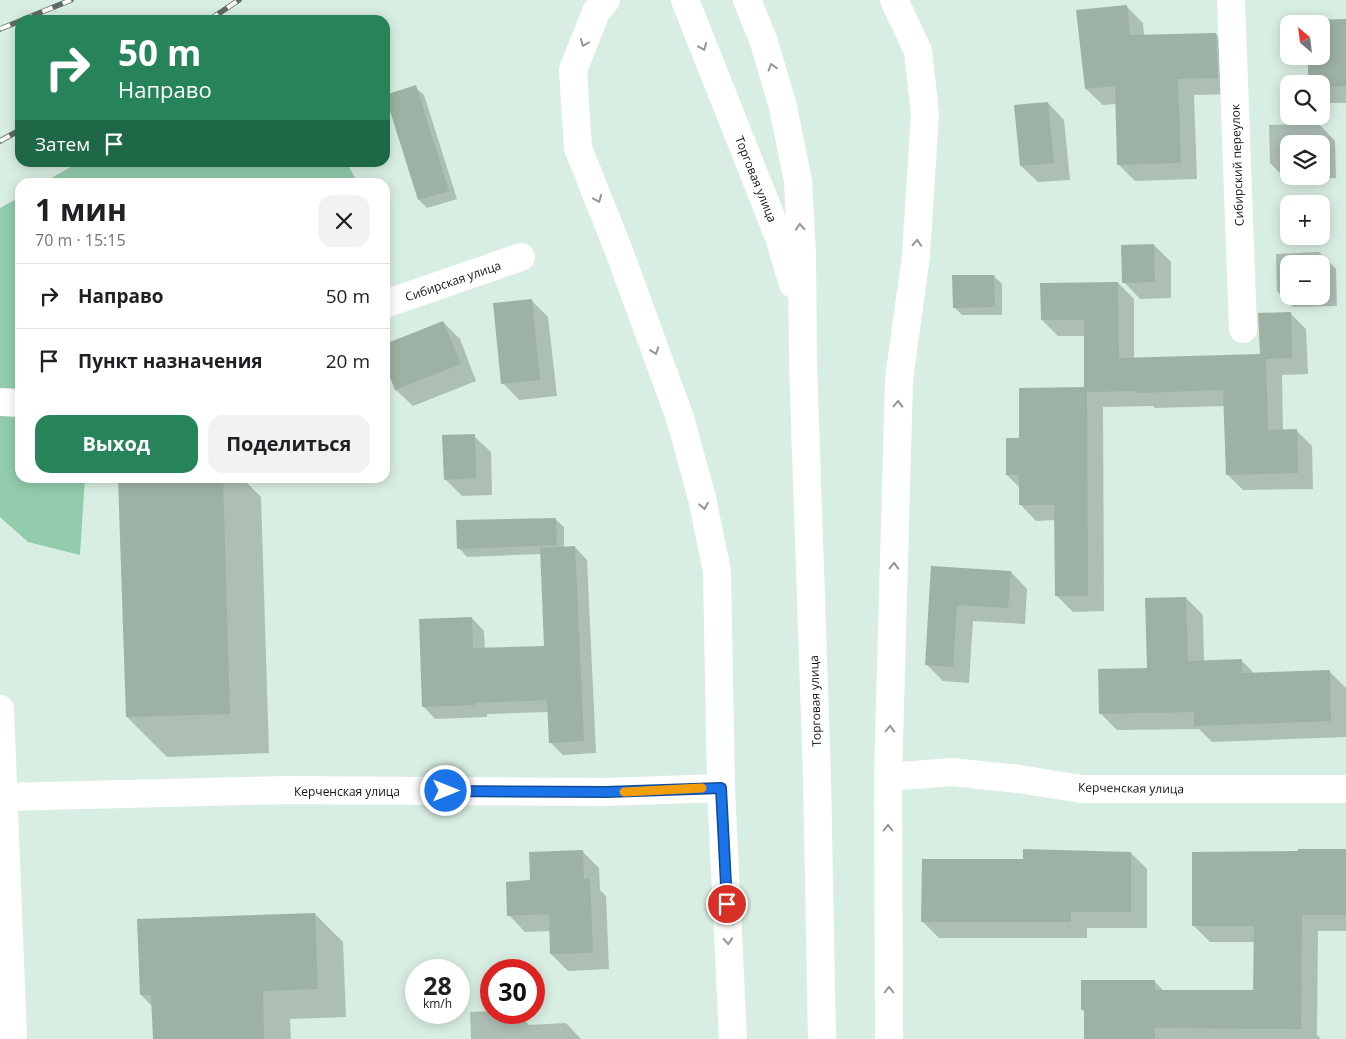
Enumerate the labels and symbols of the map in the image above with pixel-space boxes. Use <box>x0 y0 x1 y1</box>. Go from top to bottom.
north arrow <box>1280 15 1330 65</box>
one-way arrow <box>580 38 590 46</box>
one-way arrow <box>697 42 708 51</box>
one-way arrow <box>767 64 777 72</box>
street label: Сибирский переулок <box>1226 103 1248 226</box>
street label: Торговая улица <box>731 133 781 225</box>
one-way arrow <box>592 194 602 203</box>
one-way arrow <box>795 222 806 230</box>
one-way arrow <box>911 238 922 246</box>
street label: Сибирская улица <box>403 257 503 305</box>
one-way arrow <box>649 346 659 355</box>
one-way arrow <box>893 400 904 408</box>
one-way arrow <box>698 501 708 510</box>
one-way arrow <box>889 562 899 570</box>
street label: Торговая улица <box>805 655 825 747</box>
one-way arrow <box>884 724 895 732</box>
position arrow <box>419 764 471 816</box>
street label: Керченская улица <box>1078 779 1184 797</box>
street label: Керченская улица <box>294 783 400 800</box>
one-way arrow <box>883 824 893 832</box>
pin <box>706 883 748 925</box>
one-way arrow <box>723 938 734 946</box>
speed limit sign: 30 <box>480 959 545 1024</box>
one-way arrow <box>884 986 894 994</box>

